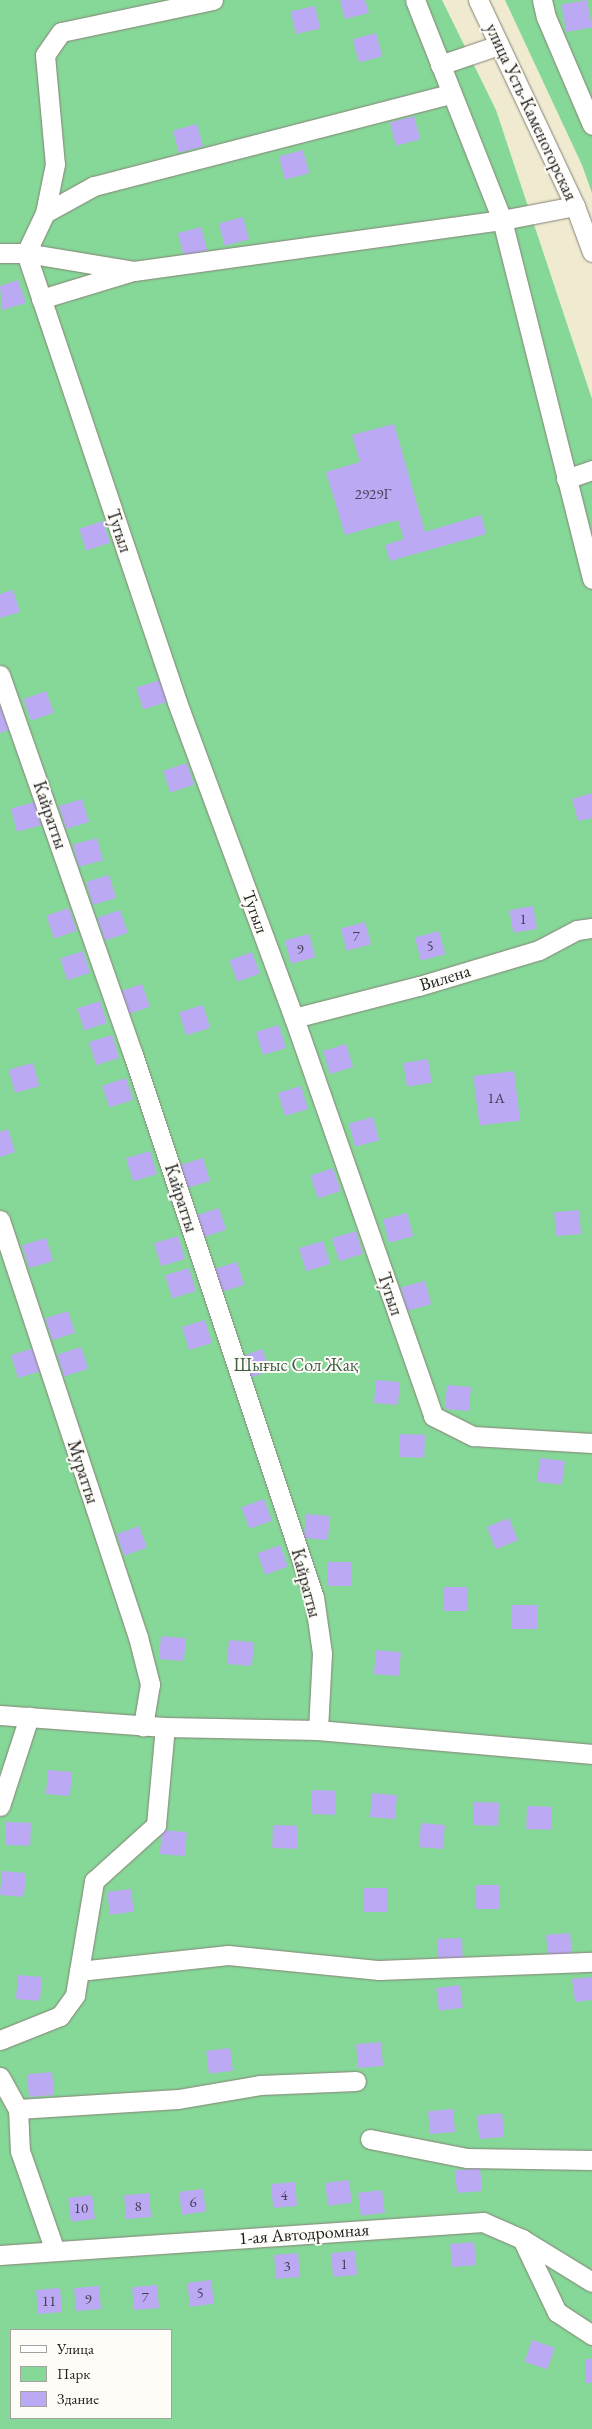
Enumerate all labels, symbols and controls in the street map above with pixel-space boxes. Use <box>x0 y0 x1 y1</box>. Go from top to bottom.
street label: улица Усть-Каменогорская <box>480 20 582 204</box>
house number: 2929Г <box>355 485 391 503</box>
street label: Тугыл <box>102 507 136 555</box>
street label: Кайратты <box>28 778 72 852</box>
street label: Тугыл <box>237 888 273 936</box>
house number: 1 <box>519 910 527 928</box>
house number: 7 <box>352 927 360 945</box>
house number: 5 <box>426 937 434 955</box>
house number: 9 <box>296 940 304 958</box>
street label: Вилена <box>417 960 473 996</box>
house number: 1А <box>487 1089 505 1107</box>
street label: Кайратты <box>160 1161 202 1235</box>
street label: Тугыл <box>373 1270 407 1318</box>
park label: Шығыс Сол Жақ <box>234 1354 358 1376</box>
street label: Муратты <box>63 1438 103 1506</box>
street label: Кайратты <box>286 1546 326 1620</box>
house number: 4 <box>280 2186 288 2204</box>
house number: 6 <box>189 2193 197 2211</box>
house number: 8 <box>134 2197 142 2215</box>
house number: 10 <box>74 2199 88 2217</box>
street label: 1-ая Автодромная <box>238 2219 370 2249</box>
house number: 1 <box>340 2255 348 2273</box>
house number: 3 <box>283 2257 291 2275</box>
house number: 5 <box>196 2284 204 2302</box>
house number: 7 <box>141 2288 149 2306</box>
house number: 9 <box>84 2290 92 2308</box>
house number: 11 <box>42 2292 56 2310</box>
legend <box>10 2329 172 2419</box>
text: Улица <box>57 2339 94 2358</box>
text: Парк <box>57 2364 90 2383</box>
text: Здание <box>57 2389 99 2408</box>

